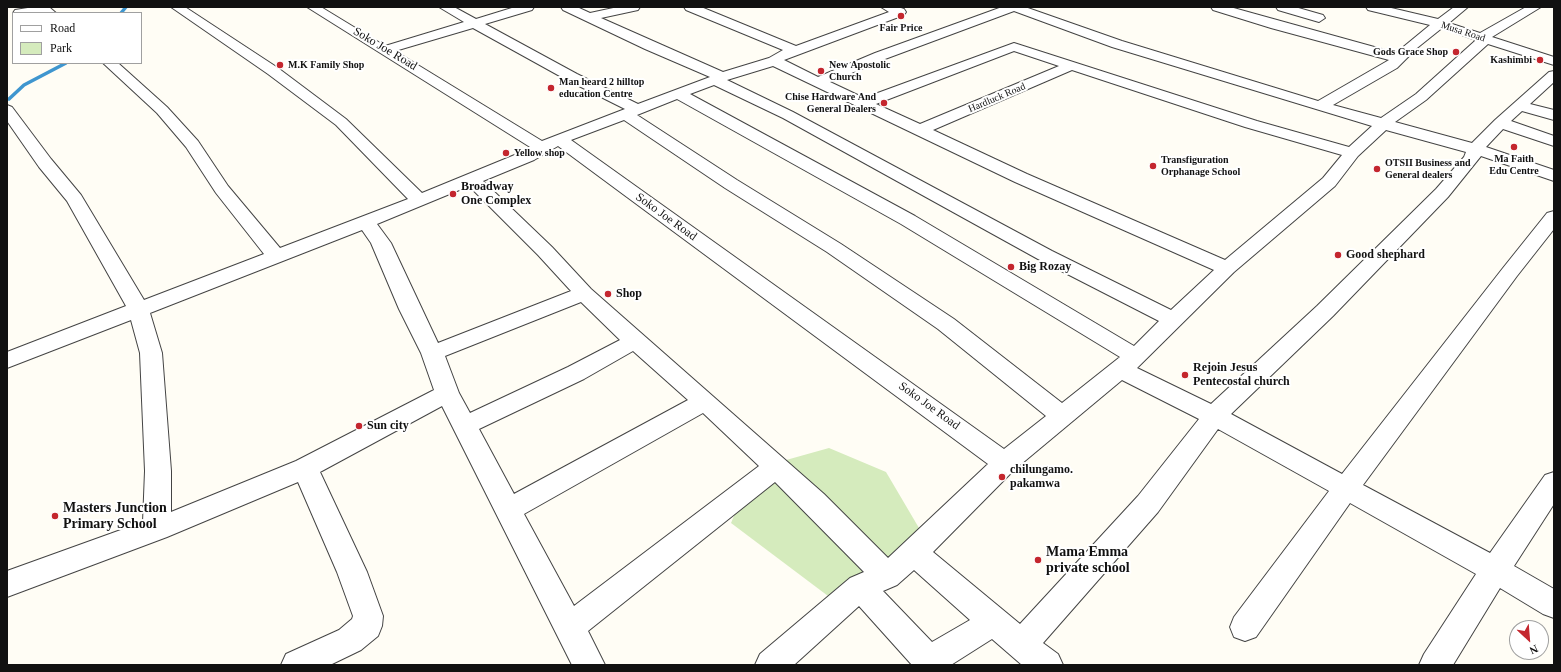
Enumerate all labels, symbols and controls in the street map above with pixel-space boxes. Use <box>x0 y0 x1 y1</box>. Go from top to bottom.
marker: Fair Price <box>896 11 906 21</box>
legend <box>12 12 142 64</box>
street label: Musa Road <box>1439 19 1487 45</box>
text: Road <box>50 21 75 35</box>
place label: Fair Price <box>879 22 923 34</box>
street label: Soko Joe Road <box>350 24 420 74</box>
text: Park <box>50 41 72 55</box>
place label: Gods Grace Shop <box>1373 46 1448 58</box>
marker: Gods Grace Shop <box>1451 47 1461 57</box>
place label: Kashimbi <box>1490 54 1532 66</box>
marker: Kashimbi <box>1535 55 1545 65</box>
place label: M.K Family Shop <box>288 59 364 71</box>
place label: New Apostolic Church <box>829 59 890 82</box>
marker: M.K Family Shop <box>275 60 285 70</box>
marker: New Apostolic Church <box>816 66 826 76</box>
place label: Man heard 2 hilltop education Centre <box>559 76 644 100</box>
street label: Hardluck Road <box>967 81 1027 115</box>
marker: Man heard 2 hilltop education Centre <box>546 83 556 93</box>
place label: Chise Hardware And General Dealers <box>785 91 876 114</box>
marker: Chise Hardware And General Dealers <box>879 98 889 108</box>
marker: Ma Faith Edu Centre <box>1509 142 1519 152</box>
place label: Yellow shop <box>514 147 565 159</box>
marker: Yellow shop <box>501 148 511 158</box>
place label: Ma Faith Edu Centre <box>1489 153 1539 176</box>
place label: Transfiguration Orphanage School <box>1161 154 1240 178</box>
place label: OTSII Business and General dealers <box>1385 157 1471 180</box>
marker: Transfiguration Orphanage School <box>1148 161 1158 171</box>
marker: OTSII Business and General dealers <box>1372 164 1382 174</box>
place label: Broadway One Complex <box>461 180 531 208</box>
marker: Broadway One Complex <box>448 189 458 199</box>
street label: Soko Joe Road <box>633 190 699 244</box>
place label: Good shephard <box>1346 248 1425 262</box>
marker: Good shephard <box>1333 250 1343 260</box>
place label: Big Rozay <box>1019 260 1071 274</box>
marker: Big Rozay <box>1006 262 1016 272</box>
place label: Shop <box>616 287 642 301</box>
marker: Shop <box>603 289 613 299</box>
place label: Rejoin Jesus Pentecostal church <box>1193 361 1290 389</box>
marker: Rejoin Jesus Pentecostal church <box>1180 370 1190 380</box>
street label: Soko Joe Road <box>896 379 962 433</box>
place label: Sun city <box>367 419 409 433</box>
marker: Sun city <box>354 421 364 431</box>
place label: chilungamo. pakamwa <box>1010 463 1073 491</box>
marker: chilungamo. pakamwa <box>997 472 1007 482</box>
place label: Masters Junction Primary School <box>63 500 167 532</box>
marker: Masters Junction Primary School <box>50 511 60 521</box>
place label: Mama Emma private school <box>1046 544 1130 576</box>
marker: Mama Emma private school <box>1033 555 1043 565</box>
north arrow <box>1509 620 1549 660</box>
text: N <box>1528 643 1540 657</box>

